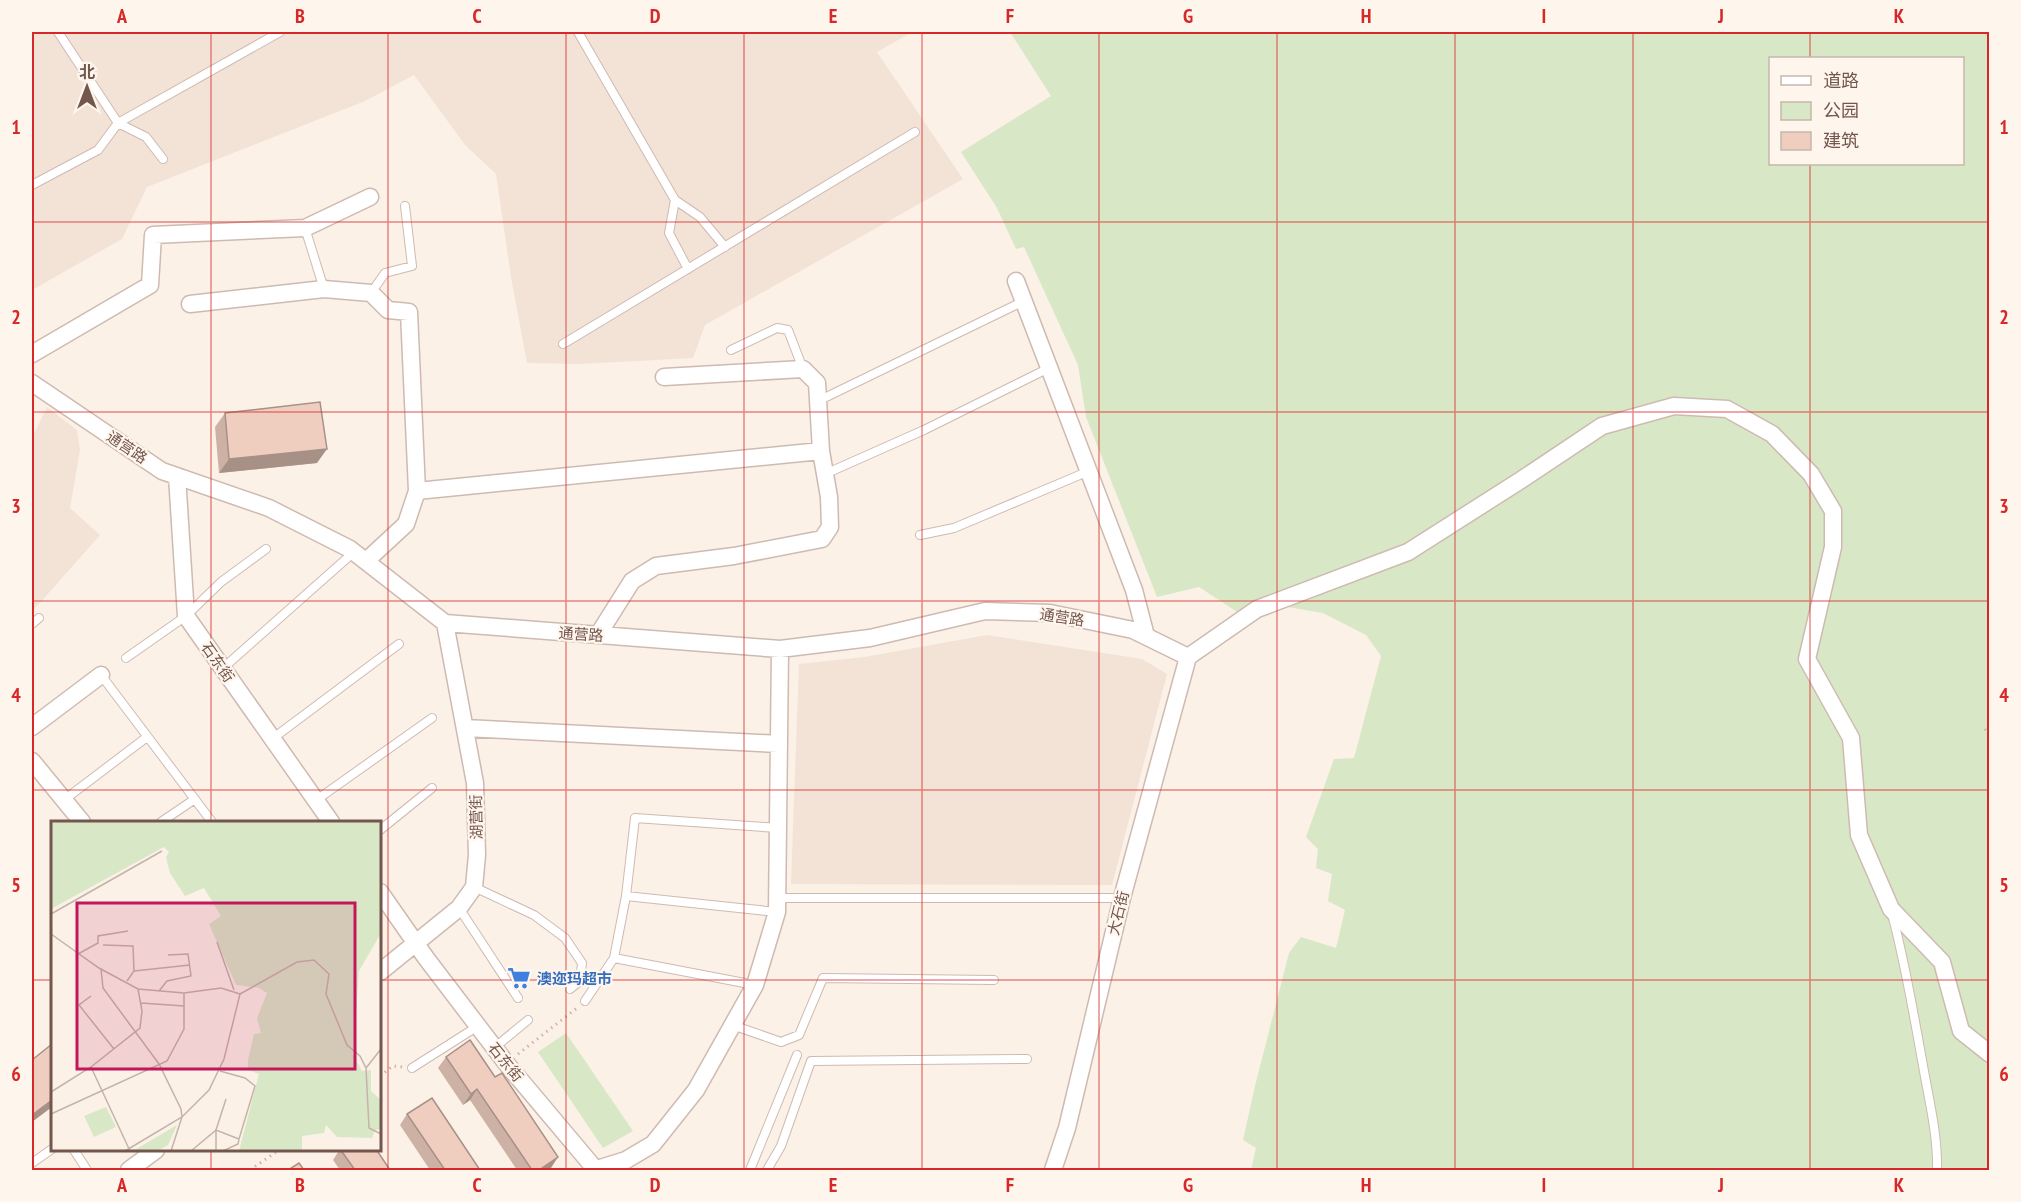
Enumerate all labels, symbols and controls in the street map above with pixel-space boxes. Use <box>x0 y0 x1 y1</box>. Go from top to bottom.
text: A <box>116 3 128 29</box>
text: B <box>295 3 305 29</box>
text: C <box>472 3 482 29</box>
text: D <box>650 3 661 29</box>
text: E <box>829 3 837 29</box>
text: F <box>1006 3 1014 29</box>
text: G <box>1183 3 1193 29</box>
text: H <box>1361 3 1371 29</box>
text: I <box>1542 3 1546 29</box>
text: J <box>1717 3 1724 29</box>
text: K <box>1894 3 1905 29</box>
north arrow <box>57 57 117 117</box>
legend <box>1769 57 1964 165</box>
text: 北 <box>79 62 95 82</box>
text: 道路 <box>1823 69 1859 92</box>
text: 公园 <box>1823 99 1859 122</box>
text: 1 <box>11 114 21 140</box>
text: 1 <box>1999 114 2009 140</box>
text: 建筑 <box>1823 129 1859 152</box>
text: 2 <box>11 304 21 330</box>
text: 2 <box>1999 304 2009 330</box>
street label: 通营路 <box>103 427 151 467</box>
text: 3 <box>11 493 21 519</box>
text: 3 <box>1999 493 2009 519</box>
street label: 通营路 <box>1038 604 1086 630</box>
street label: 通营路 <box>558 623 604 645</box>
street label: 石东街 <box>197 638 239 686</box>
text: 4 <box>11 682 21 708</box>
text: 4 <box>1999 682 2009 708</box>
street label: 湖营街 <box>466 794 486 840</box>
inset map <box>51 821 381 1151</box>
text: 5 <box>11 872 21 898</box>
text: 5 <box>1999 872 2009 898</box>
street label: 大石街 <box>1103 889 1133 937</box>
supermarket icon: 澳迩玛超市 <box>506 965 532 991</box>
place label: 澳迩玛超市 <box>537 969 612 988</box>
street label: 石东街 <box>484 1039 528 1085</box>
text: 6 <box>11 1061 21 1087</box>
text: 6 <box>1999 1061 2009 1087</box>
text: A <box>116 1172 128 1198</box>
text: B <box>295 1172 305 1198</box>
text: C <box>472 1172 482 1198</box>
text: D <box>650 1172 661 1198</box>
text: E <box>829 1172 837 1198</box>
text: F <box>1006 1172 1014 1198</box>
text: G <box>1183 1172 1193 1198</box>
text: H <box>1361 1172 1371 1198</box>
text: I <box>1542 1172 1546 1198</box>
text: J <box>1717 1172 1724 1198</box>
text: K <box>1894 1172 1905 1198</box>

